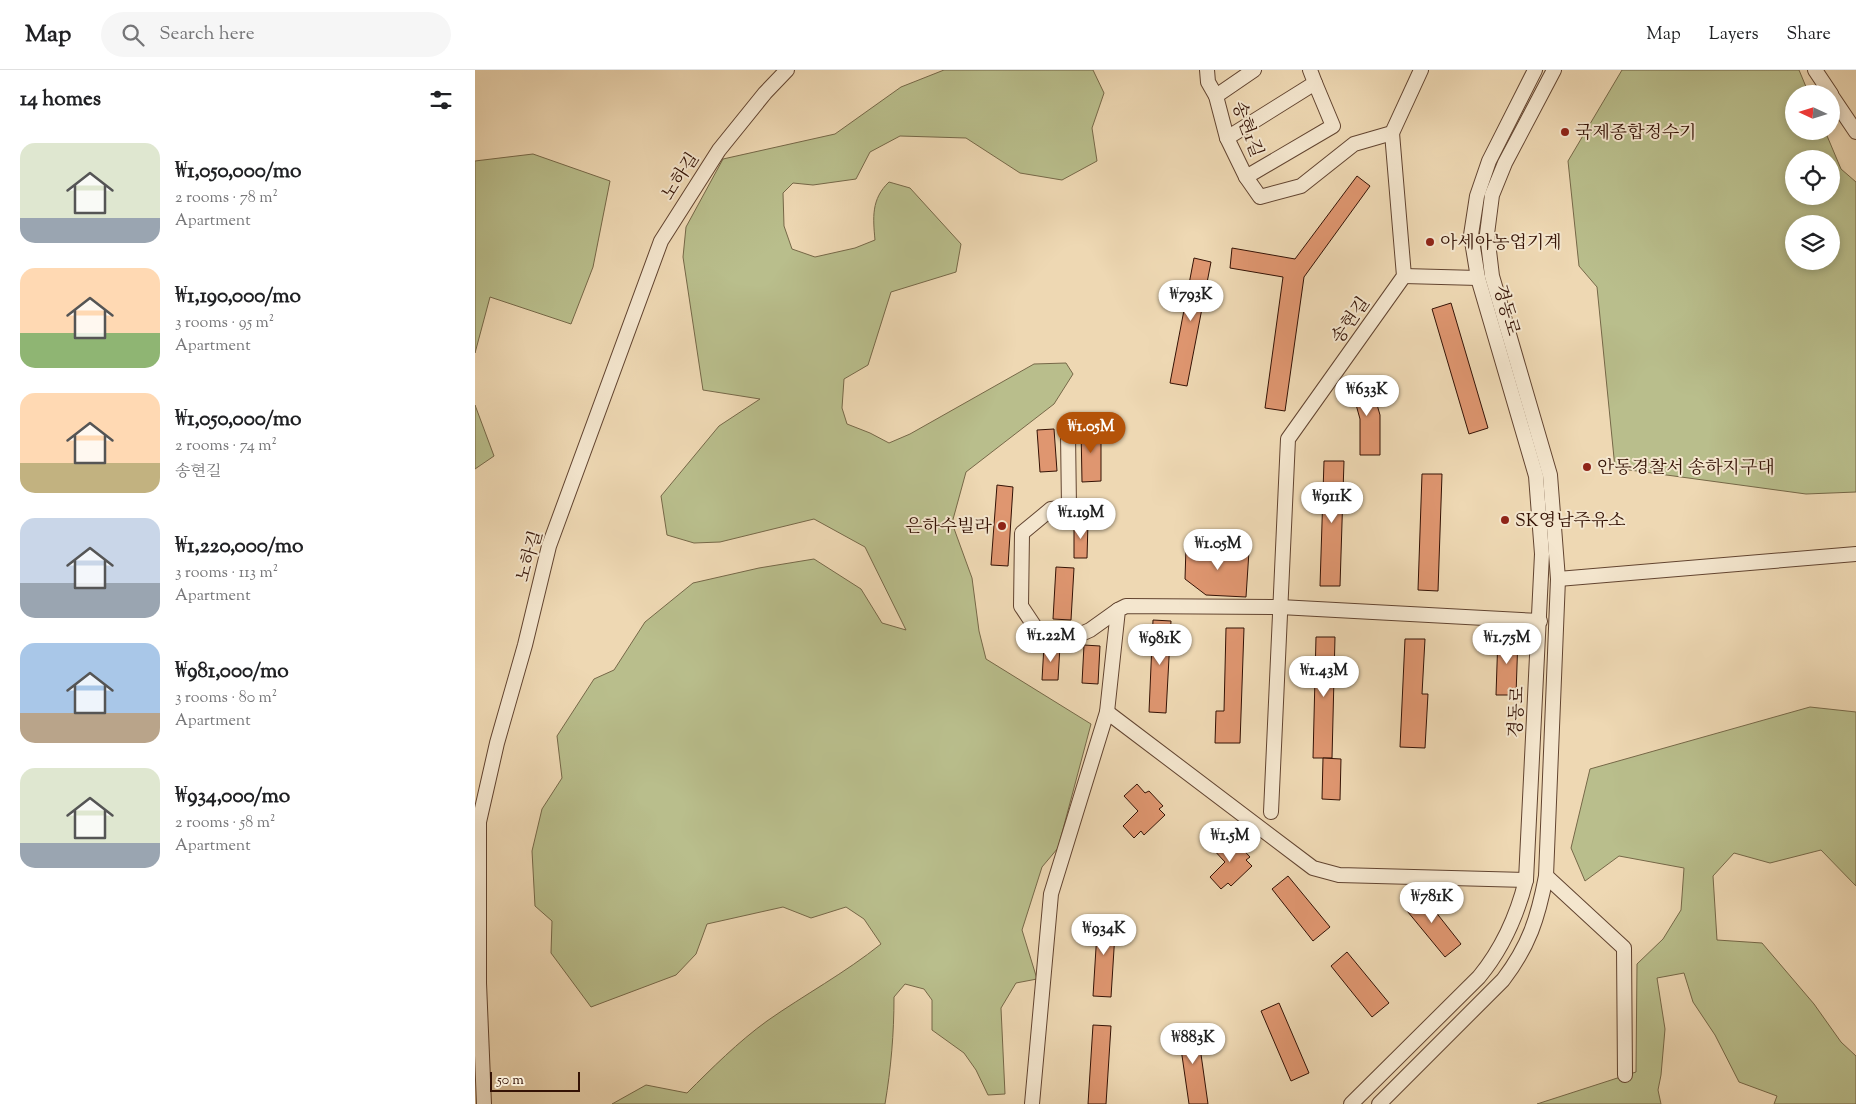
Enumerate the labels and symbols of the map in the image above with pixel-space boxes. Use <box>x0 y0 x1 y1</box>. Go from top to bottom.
north arrow <box>1785 85 1840 140</box>
street label: 송현1길 <box>1224 98 1268 162</box>
place label: 국제종합정수기 <box>1575 121 1697 147</box>
marker: 국제종합정수기 <box>1559 126 1571 138</box>
street label: 노하길 <box>657 148 707 206</box>
place label: 아세아농업기계 <box>1440 231 1562 257</box>
marker: 아세아농업기계 <box>1424 236 1436 248</box>
pin: ₩793K <box>1156 280 1226 322</box>
street label: 경동로 <box>1485 282 1525 339</box>
street label: 송현길 <box>1326 292 1377 350</box>
pin: ₩633K <box>1332 374 1402 417</box>
pin: ₩1.05M <box>1050 412 1132 454</box>
place label: 안동경찰서 송하지구대 <box>1597 456 1775 482</box>
marker: 안동경찰서 송하지구대 <box>1581 461 1593 473</box>
pin: ₩911K <box>1297 482 1367 524</box>
pin: ₩1.19M <box>1040 498 1122 540</box>
place label: SK영남주유소 <box>1515 509 1626 535</box>
marker: SK영남주유소 <box>1499 514 1511 526</box>
place label: 은하수빌라 <box>905 515 993 541</box>
marker: 은하수빌라 <box>996 520 1008 532</box>
street label: 노하길 <box>511 528 551 585</box>
pin: ₩1.05M <box>1177 528 1259 571</box>
pin: ₩1.22M <box>1010 620 1092 663</box>
pin: ₩1.75M <box>1466 622 1548 665</box>
pin: ₩981K <box>1125 624 1195 666</box>
pin: ₩1.43M <box>1283 656 1365 698</box>
street label: 경동로 <box>1504 685 1532 739</box>
pin: ₩1.5M <box>1195 820 1265 863</box>
pin: ₩781K <box>1397 882 1467 924</box>
pin: ₩934K <box>1069 914 1139 956</box>
pin: ₩883K <box>1158 1022 1228 1065</box>
scale bar <box>490 1069 580 1092</box>

